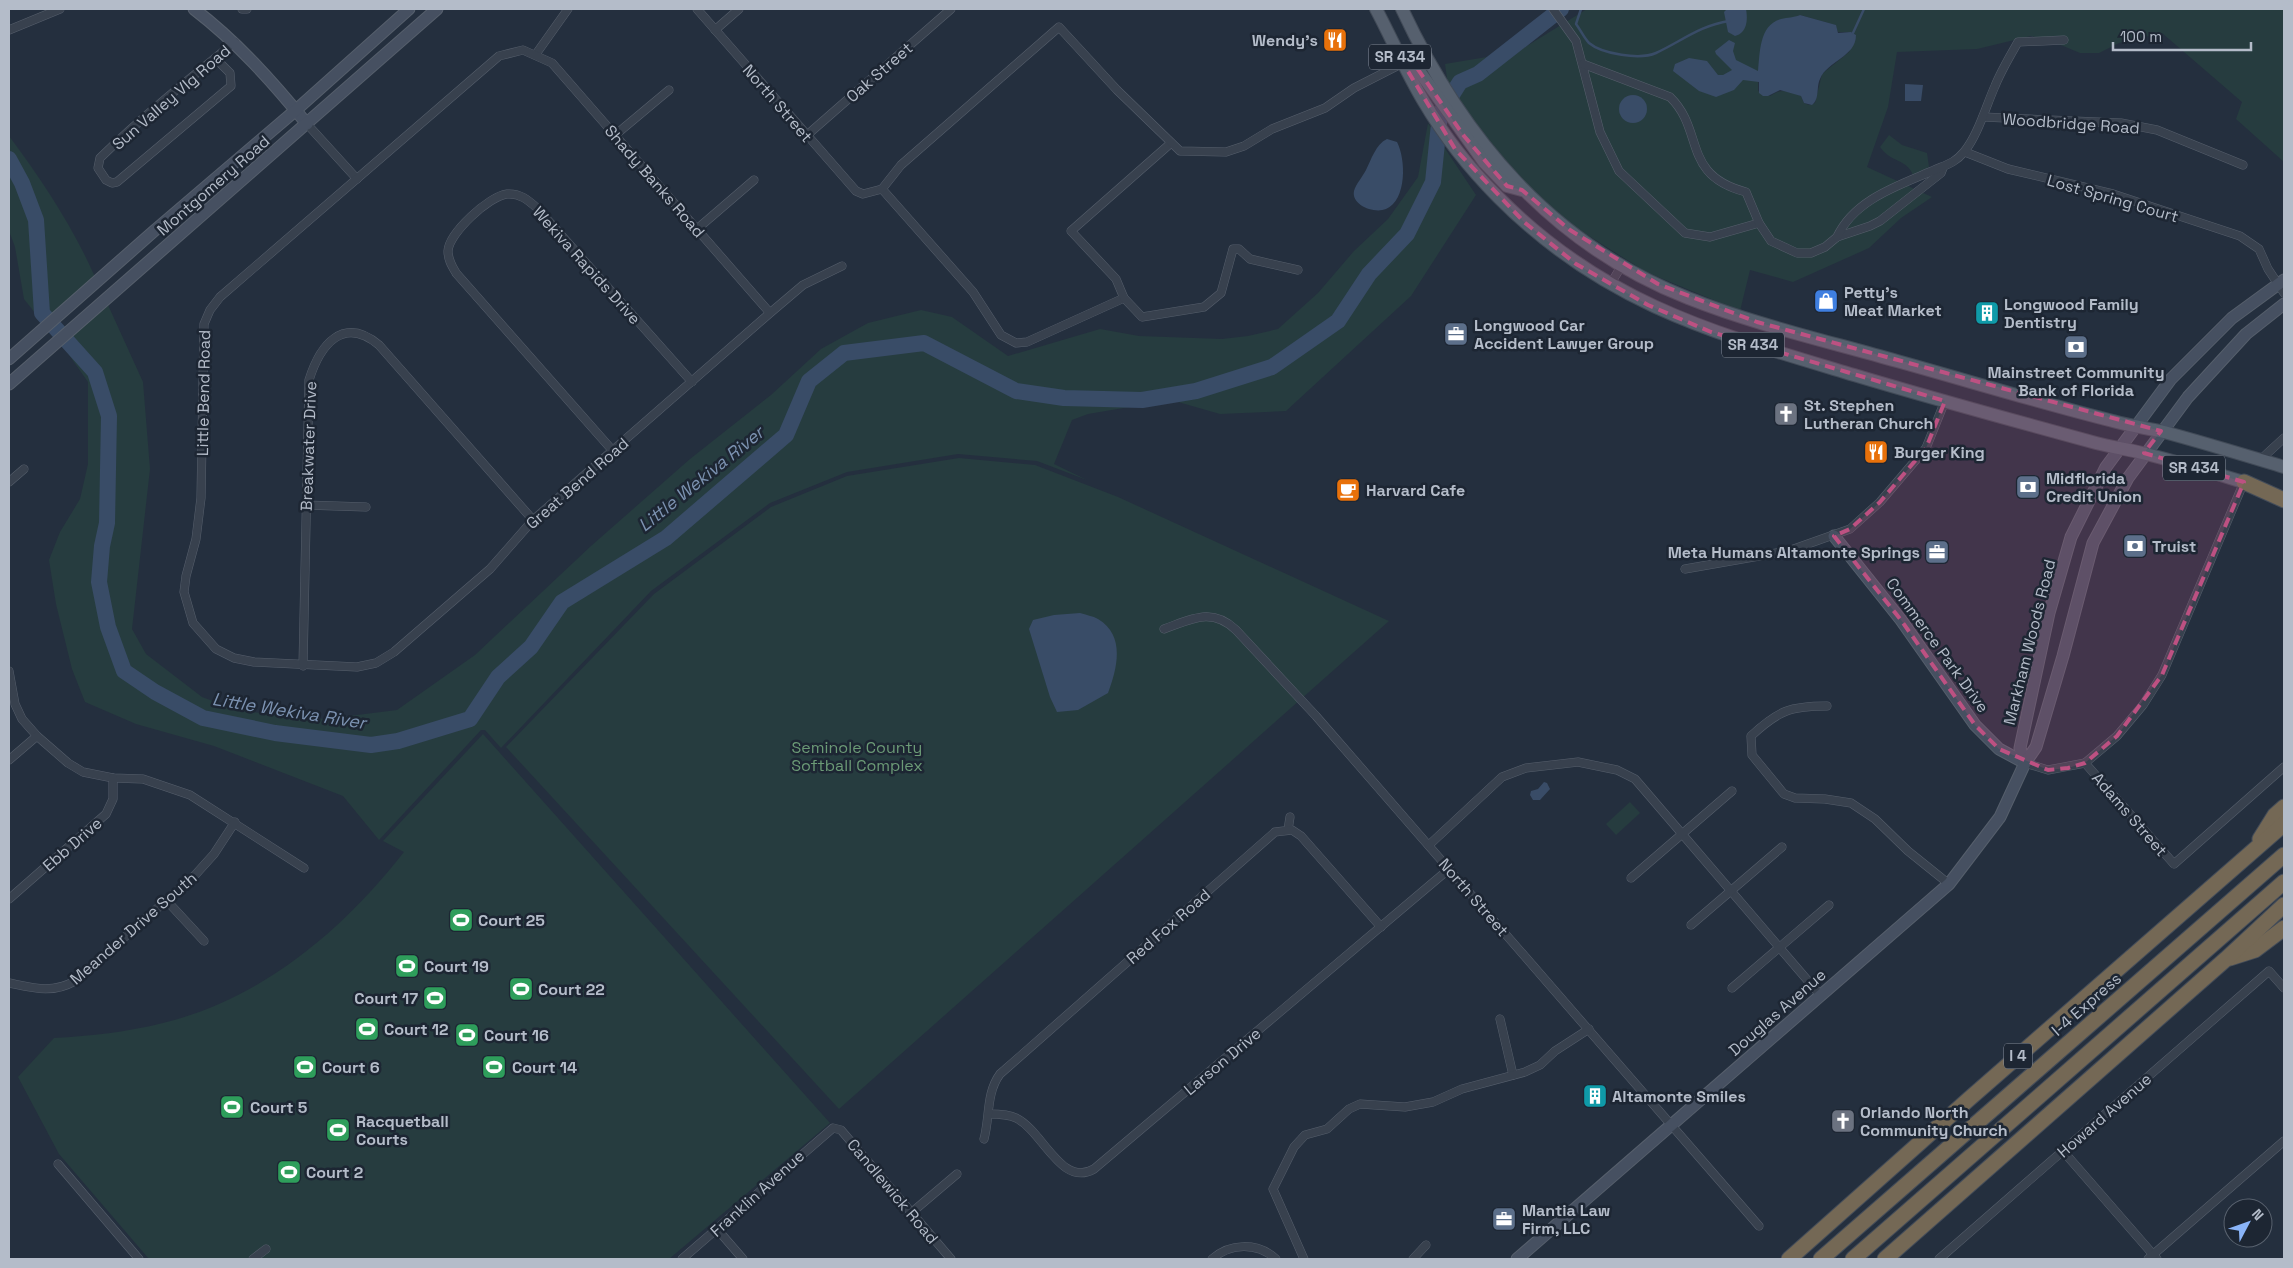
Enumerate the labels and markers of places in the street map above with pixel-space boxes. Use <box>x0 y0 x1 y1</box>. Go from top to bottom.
restaurant icon: Wendy's <box>1322 27 1348 53</box>
place label: Wendy's <box>1252 30 1318 51</box>
place label: Petty's Meat Market <box>1844 282 1942 321</box>
shop icon: Petty's Meat Market <box>1813 288 1839 314</box>
place label: Longwood Family Dentistry <box>2004 294 2139 333</box>
building icon: Longwood Family Dentistry <box>1974 300 2000 326</box>
place label: Longwood Car Accident Lawyer Group <box>1474 315 1654 354</box>
office icon: Longwood Car Accident Lawyer Group <box>1443 321 1469 347</box>
bank icon: Mainstreet Community Bank of Florida <box>2063 334 2089 360</box>
place label: Mainstreet Community Bank of Florida <box>1987 362 2165 401</box>
place label: St. Stephen Lutheran Church <box>1804 395 1933 434</box>
church icon: St. Stephen Lutheran Church <box>1773 401 1799 427</box>
restaurant icon: Burger King <box>1863 439 1889 465</box>
place label: Burger King <box>1894 442 1985 463</box>
place label: Midflorida Credit Union <box>2046 468 2142 507</box>
bank icon: Midflorida Credit Union <box>2015 474 2041 500</box>
cafe icon: Harvard Cafe <box>1335 477 1361 503</box>
place label: Harvard Cafe <box>1366 480 1465 501</box>
bank icon: Truist <box>2122 533 2148 559</box>
place label: Truist <box>2152 536 2196 557</box>
office icon: Meta Humans Altamonte Springs <box>1924 539 1950 565</box>
place label: Meta Humans Altamonte Springs <box>1668 542 1920 563</box>
sports icon: Court 25 <box>448 907 474 933</box>
place label: Court 25 <box>478 910 545 931</box>
sports icon: Court 19 <box>394 953 420 979</box>
place label: Court 19 <box>424 956 489 977</box>
sports icon: Court 22 <box>508 976 534 1002</box>
place label: Court 22 <box>538 979 605 1000</box>
sports icon: Court 17 <box>422 985 448 1011</box>
place label: Court 17 <box>354 988 418 1009</box>
sports icon: Court 12 <box>354 1016 380 1042</box>
place label: Court 12 <box>384 1019 448 1040</box>
sports icon: Court 16 <box>454 1022 480 1048</box>
place label: Court 16 <box>484 1025 549 1046</box>
sports icon: Court 6 <box>292 1054 318 1080</box>
sports icon: Court 14 <box>481 1054 507 1080</box>
place label: Court 6 <box>322 1057 380 1078</box>
place label: Court 14 <box>512 1057 577 1078</box>
building icon: Altamonte Smiles <box>1582 1083 1608 1109</box>
place label: Altamonte Smiles <box>1612 1086 1746 1107</box>
sports icon: Court 5 <box>219 1094 245 1120</box>
place label: Court 5 <box>250 1097 308 1118</box>
place label: Orlando North Community Church <box>1860 1102 2008 1141</box>
church icon: Orlando North Community Church <box>1830 1108 1856 1134</box>
place label: Racquetball Courts <box>356 1111 449 1150</box>
sports icon: Racquetball Courts <box>325 1117 351 1143</box>
sports icon: Court 2 <box>276 1159 302 1185</box>
place label: Court 2 <box>306 1162 363 1183</box>
place label: Mantia Law Firm, LLC <box>1522 1200 1610 1239</box>
office icon: Mantia Law Firm, LLC <box>1491 1206 1517 1232</box>

